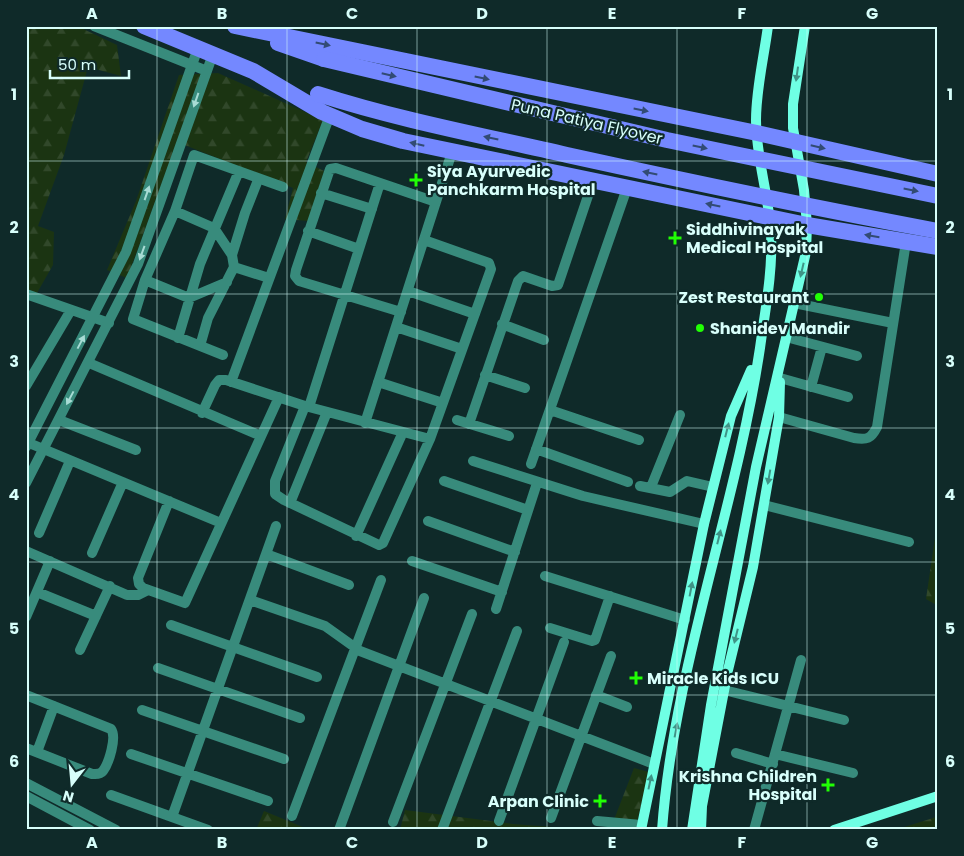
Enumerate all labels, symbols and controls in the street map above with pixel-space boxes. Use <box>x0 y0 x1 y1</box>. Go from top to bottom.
text: A <box>86 2 98 25</box>
text: B <box>217 2 227 25</box>
text: C <box>346 2 358 25</box>
text: D <box>476 2 488 25</box>
text: E <box>608 2 616 25</box>
text: F <box>738 2 747 25</box>
text: G <box>866 2 878 25</box>
one-way arrow <box>316 40 331 48</box>
scale bar <box>50 48 129 80</box>
text: 50 m <box>58 54 96 75</box>
one-way arrow <box>793 67 801 83</box>
one-way arrow <box>381 71 396 79</box>
one-way arrow <box>475 74 490 82</box>
text: 1 <box>11 83 17 106</box>
text: 1 <box>947 83 953 106</box>
one-way arrow <box>192 93 200 108</box>
street label: Puna Patiya Flyover <box>509 93 665 150</box>
one-way arrow <box>634 107 650 115</box>
one-way arrow <box>484 134 499 142</box>
one-way arrow <box>409 140 424 148</box>
one-way arrow <box>693 143 708 151</box>
one-way arrow <box>810 143 825 151</box>
place label: Siya Ayurvedic Panchkarm Hospital <box>427 160 596 201</box>
one-way arrow <box>642 169 657 177</box>
marker: Siya Ayurvedic Panchkarm Hospital <box>409 173 423 187</box>
one-way arrow <box>143 186 151 201</box>
one-way arrow <box>903 187 919 195</box>
one-way arrow <box>705 201 721 209</box>
text: 2 <box>9 216 19 239</box>
text: 2 <box>945 216 955 239</box>
place label: Siddhivinayak Medical Hospital <box>686 218 823 259</box>
marker: Siddhivinayak Medical Hospital <box>668 231 682 245</box>
one-way arrow <box>864 232 880 240</box>
one-way arrow <box>138 246 146 261</box>
one-way arrow <box>798 262 806 278</box>
place label: Zest Restaurant <box>678 286 809 309</box>
marker: Zest Restaurant <box>813 291 825 303</box>
place label: Shanidev Mandir <box>710 317 850 340</box>
marker: Shanidev Mandir <box>694 322 706 334</box>
one-way arrow <box>77 335 85 349</box>
text: 3 <box>9 350 19 373</box>
text: 3 <box>945 350 955 373</box>
one-way arrow <box>66 391 74 406</box>
one-way arrow <box>724 423 732 438</box>
one-way arrow <box>764 469 772 485</box>
text: 4 <box>9 483 20 506</box>
text: 4 <box>945 483 956 506</box>
one-way arrow <box>715 529 723 544</box>
one-way arrow <box>687 581 695 596</box>
text: 5 <box>9 617 19 640</box>
text: 5 <box>945 617 955 640</box>
one-way arrow <box>732 628 740 643</box>
place label: Miracle Kids ICU <box>647 667 779 690</box>
marker: Miracle Kids ICU <box>629 671 643 685</box>
one-way arrow <box>673 721 681 737</box>
text: 6 <box>9 750 19 773</box>
text: 6 <box>945 750 955 773</box>
north arrow <box>48 758 98 808</box>
place label: Krishna Children Hospital <box>679 765 817 806</box>
one-way arrow <box>646 774 654 790</box>
marker: Krishna Children Hospital <box>821 778 835 792</box>
text: N <box>61 785 76 808</box>
place label: Arpan Clinic <box>488 790 589 813</box>
marker: Arpan Clinic <box>593 794 607 808</box>
text: A <box>86 831 98 854</box>
text: B <box>217 831 227 854</box>
text: C <box>346 831 358 854</box>
text: D <box>476 831 488 854</box>
text: E <box>608 831 616 854</box>
text: F <box>738 831 747 854</box>
text: G <box>866 831 878 854</box>

